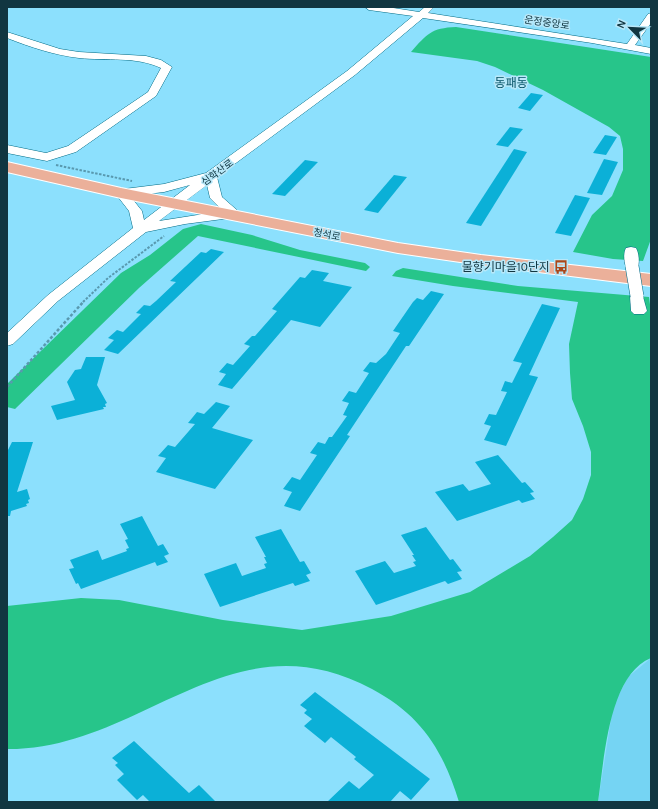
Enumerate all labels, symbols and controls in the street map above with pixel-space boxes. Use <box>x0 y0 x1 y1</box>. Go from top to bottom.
north arrow <box>610 8 650 48</box>
street label: 운정중앙로 <box>523 14 570 32</box>
text: N <box>614 18 629 30</box>
district label: 동패동 <box>494 76 528 90</box>
street label: 심학산로 <box>199 157 236 188</box>
street label: 청석로 <box>312 226 342 244</box>
bus stop icon: 물향기마을10단지 <box>553 259 569 275</box>
place label: 물향기마을10단지 <box>462 260 550 274</box>

